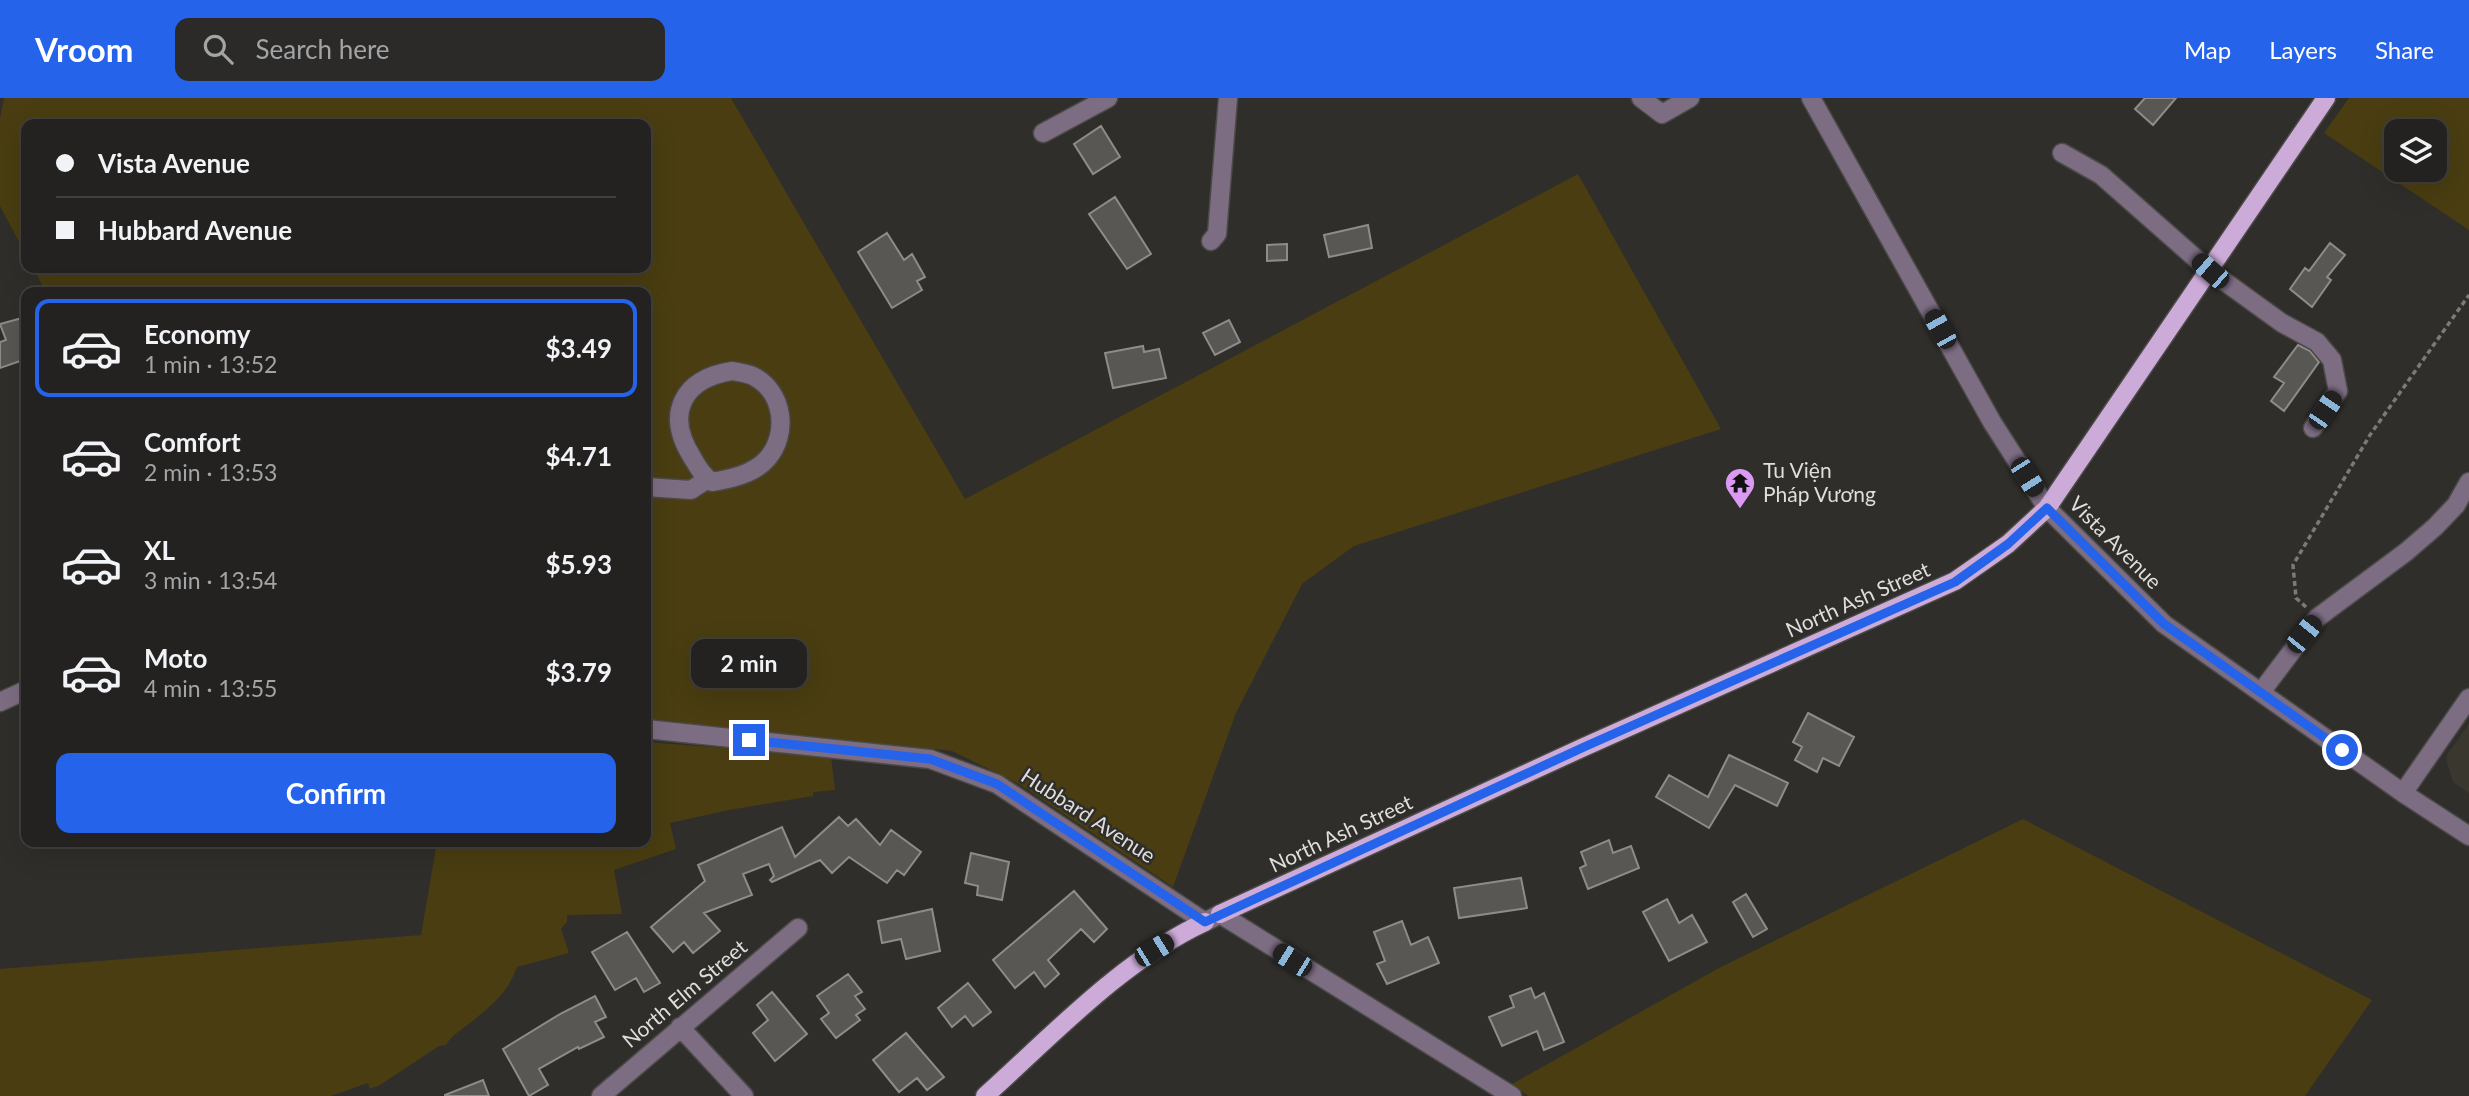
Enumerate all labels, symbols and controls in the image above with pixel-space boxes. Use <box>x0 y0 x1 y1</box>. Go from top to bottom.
search box <box>175 18 665 81</box>
text: Vroom <box>35 29 133 69</box>
icon: search <box>199 30 237 68</box>
text: Search here <box>255 33 390 65</box>
text: Map <box>2184 35 2231 64</box>
text: Layers <box>2269 35 2337 64</box>
text: Share <box>2375 35 2434 64</box>
map controls <box>2384 119 2447 182</box>
button: layers <box>2384 119 2447 182</box>
text: Vista Avenue <box>98 147 250 179</box>
text: Hubbard Avenue <box>98 214 292 246</box>
car <box>2188 249 2233 293</box>
car <box>1921 306 1960 352</box>
icon: car <box>60 317 123 380</box>
text: Economy <box>144 318 250 350</box>
text: $3.49 <box>546 332 612 364</box>
text: 1 min · 13:52 <box>144 350 277 378</box>
car <box>2305 387 2346 433</box>
icon: car <box>60 425 123 488</box>
text: Comfort <box>144 426 241 458</box>
text: $4.71 <box>546 440 612 472</box>
car <box>2007 454 2048 500</box>
place label: Tu Viện Pháp Vương <box>1763 457 1876 506</box>
text: 2 min · 13:53 <box>144 458 277 486</box>
temple icon: Tu Viện Pháp Vương <box>1723 466 1757 510</box>
street label: Vista Avenue <box>2065 490 2168 593</box>
icon: car <box>60 533 123 596</box>
text: XL <box>144 534 175 566</box>
text: $5.93 <box>546 548 612 580</box>
street label: North Ash Street <box>1782 556 1934 642</box>
text: 3 min · 13:54 <box>144 566 277 594</box>
car <box>2283 611 2326 657</box>
callout: 2 min <box>691 638 807 688</box>
icon: car <box>60 641 123 704</box>
text: Moto <box>144 642 207 674</box>
text: 2 min <box>720 649 778 677</box>
text: $3.79 <box>546 656 612 688</box>
text: 4 min · 13:55 <box>144 674 277 702</box>
route end <box>733 724 765 756</box>
route start <box>2326 734 2358 766</box>
button: Confirm <box>56 753 616 833</box>
street label: Hubbard Avenue <box>1017 762 1160 867</box>
street label: North Ash Street <box>1265 788 1416 877</box>
car <box>1131 930 1178 970</box>
street label: North Elm Street <box>617 933 752 1052</box>
car <box>1269 940 1316 980</box>

